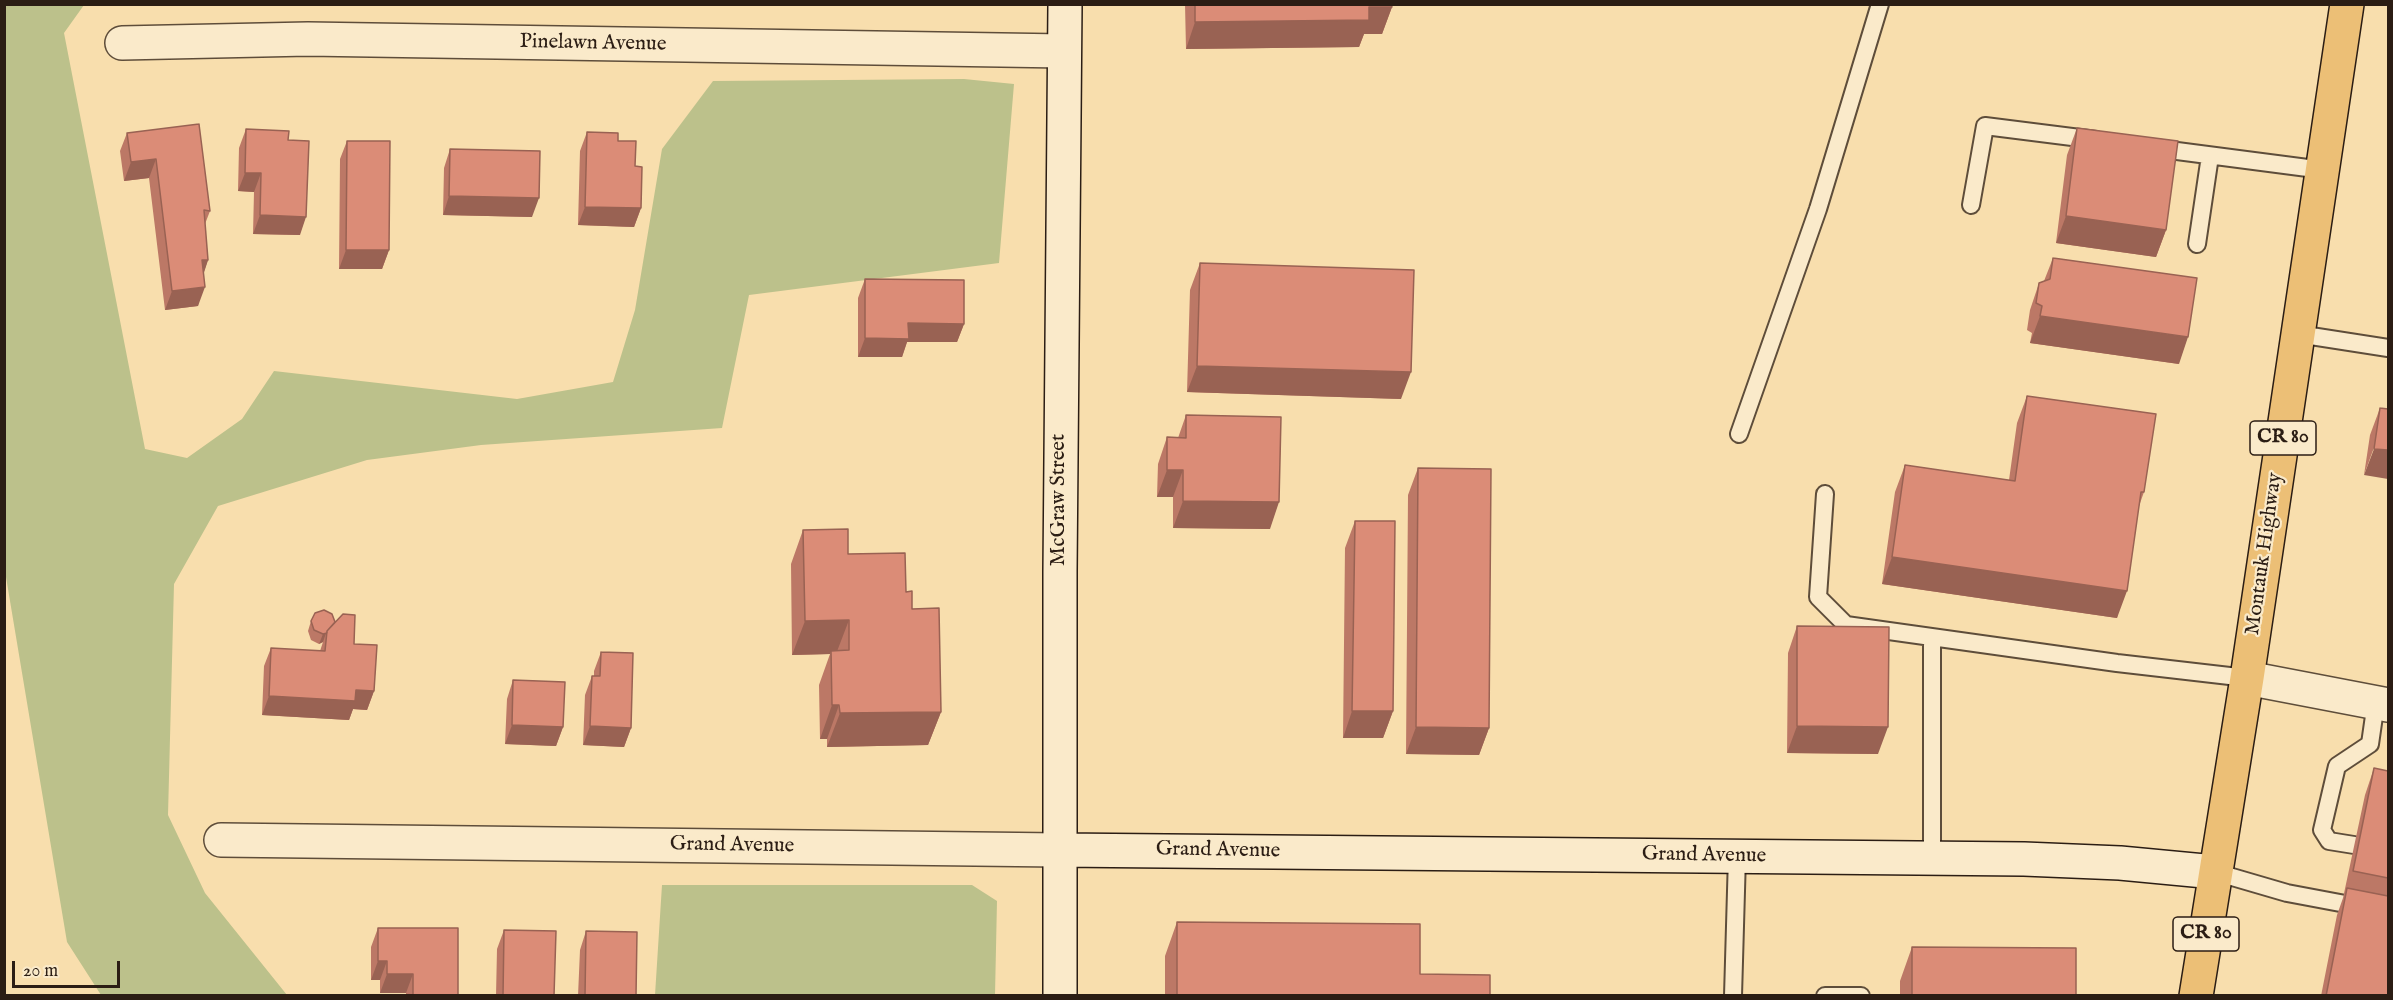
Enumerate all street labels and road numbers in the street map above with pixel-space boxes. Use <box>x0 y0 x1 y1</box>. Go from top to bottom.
street label: Pinelawn Avenue <box>519 30 667 58</box>
road number: CR 80 <box>2250 421 2316 455</box>
street label: McGraw Street <box>1047 434 1073 566</box>
street label: Montauk Highway <box>2241 471 2289 637</box>
street label: Grand Avenue <box>669 832 795 860</box>
street label: Grand Avenue <box>1155 837 1281 865</box>
street label: Grand Avenue <box>1641 842 1767 870</box>
road number: CR 80 <box>2173 917 2239 951</box>

